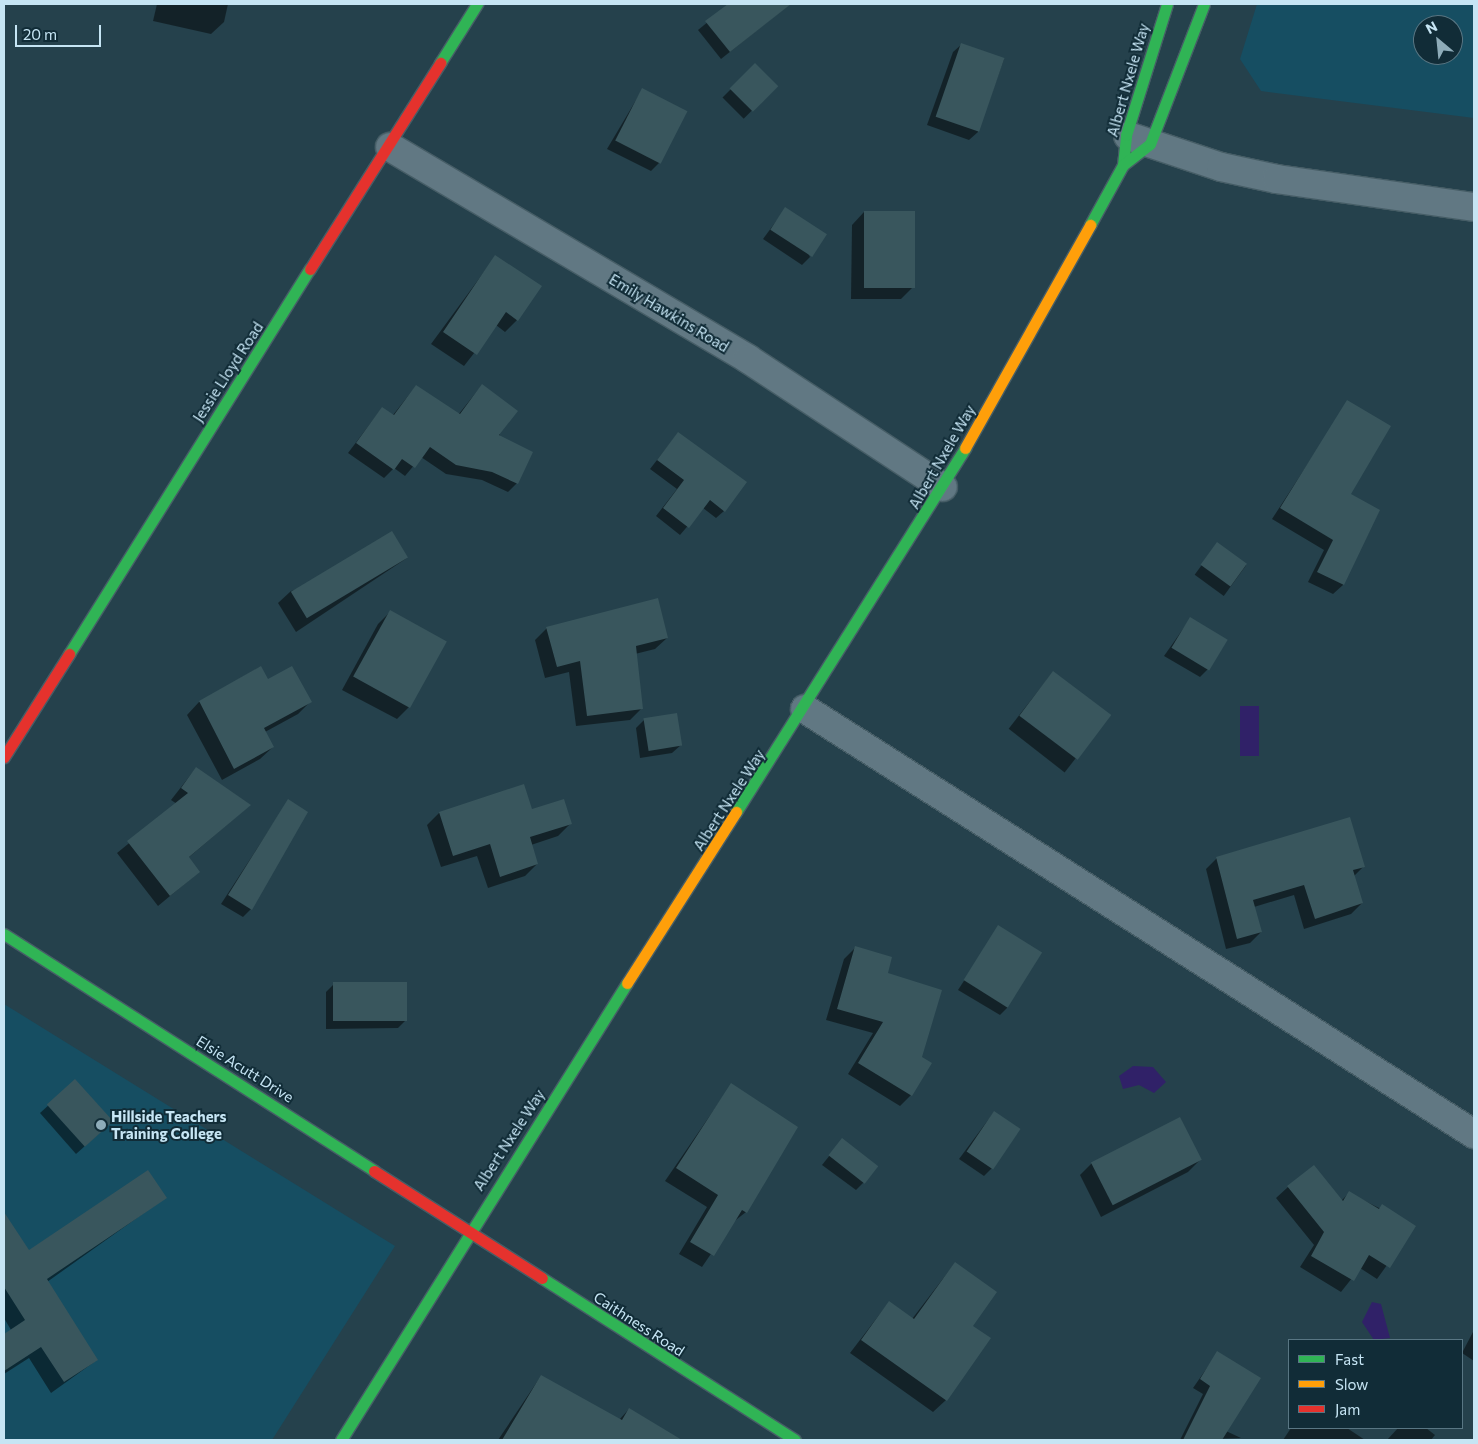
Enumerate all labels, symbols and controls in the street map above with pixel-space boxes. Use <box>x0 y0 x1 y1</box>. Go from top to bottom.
scale bar <box>18 15 104 47</box>
north arrow <box>1413 15 1463 65</box>
text: N <box>1423 17 1440 37</box>
street label: Albert Nxele Way <box>1103 21 1153 139</box>
text: 20 m <box>23 25 57 43</box>
street label: Emily Hawkins Road <box>606 270 732 356</box>
street label: Jessie Lloyd Road <box>189 319 267 425</box>
street label: Albert Nxele Way <box>905 402 979 512</box>
street label: Albert Nxele Way <box>689 746 769 854</box>
street label: Elsie Acutt Drive <box>193 1032 297 1106</box>
street label: Albert Nxele Way <box>469 1086 549 1194</box>
place label: Hillside Teachers Training College <box>111 1107 226 1142</box>
marker: Hillside Teachers Training College <box>95 1119 107 1131</box>
street label: Caithness Road <box>590 1288 688 1360</box>
legend <box>1288 1339 1463 1429</box>
text: Fast <box>1335 1350 1364 1368</box>
text: Slow <box>1335 1375 1368 1393</box>
text: Jam <box>1335 1400 1360 1418</box>

